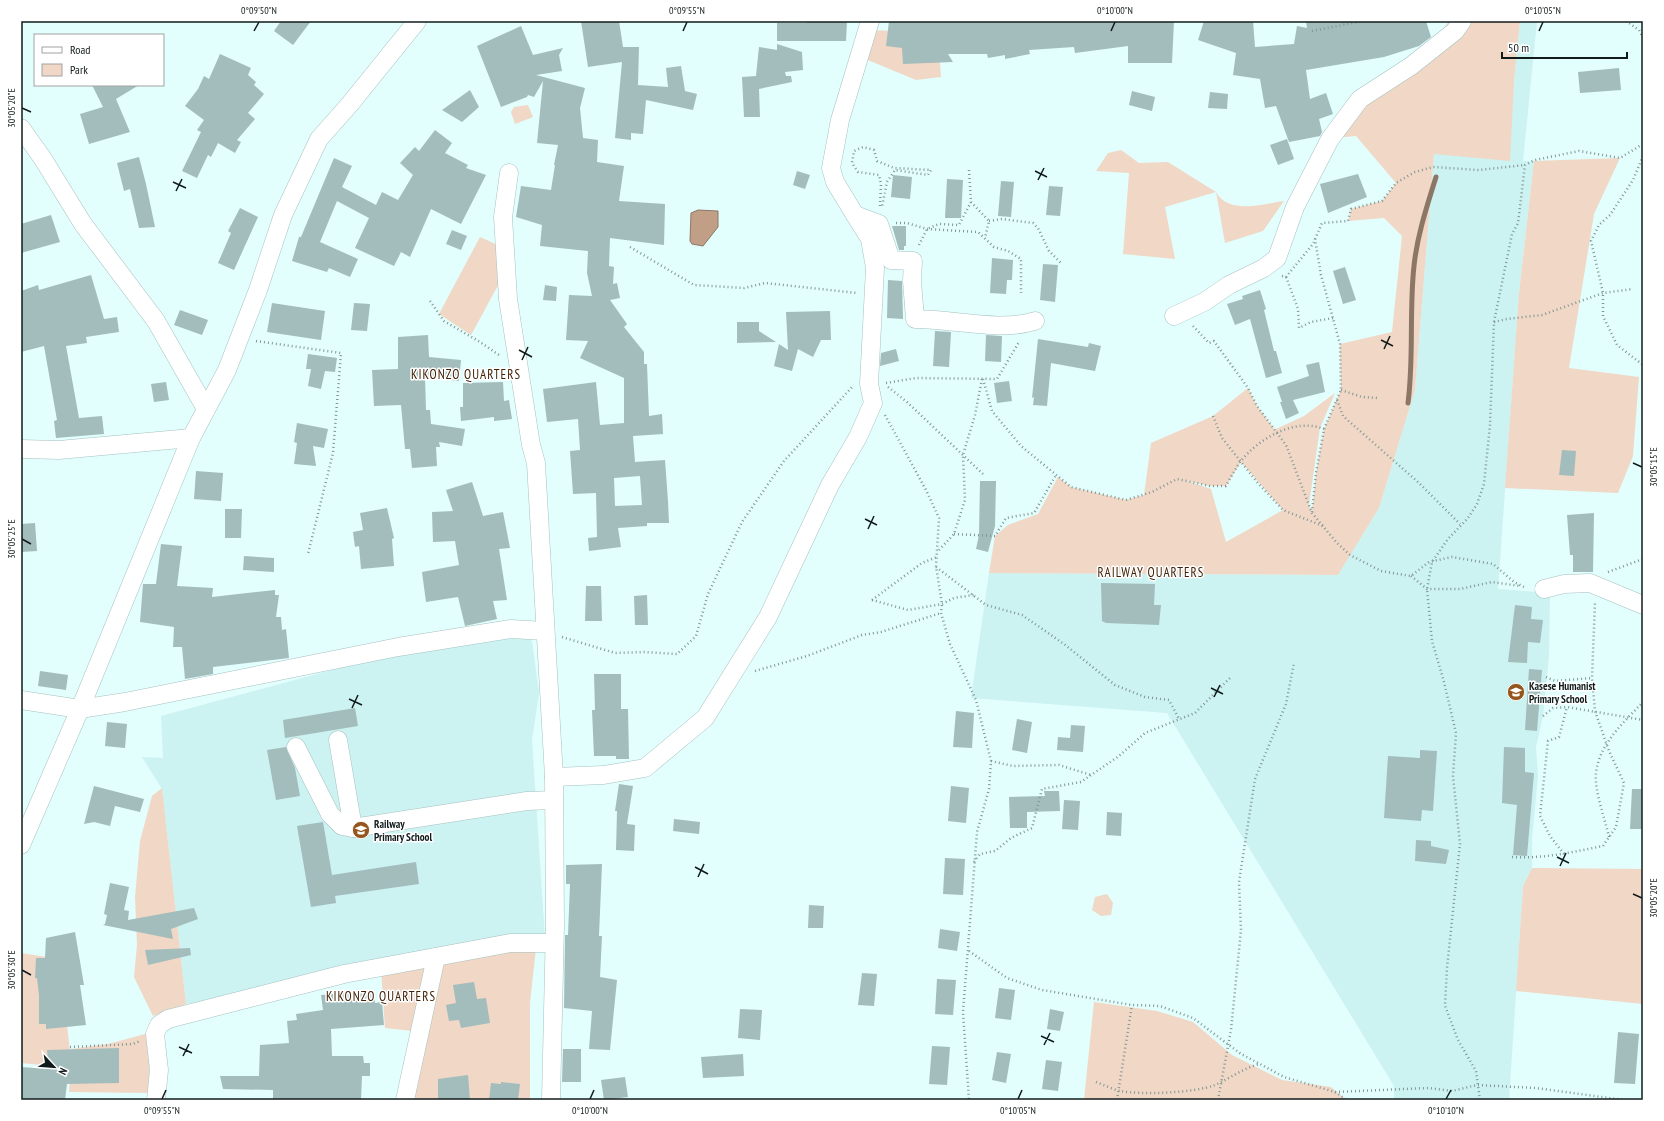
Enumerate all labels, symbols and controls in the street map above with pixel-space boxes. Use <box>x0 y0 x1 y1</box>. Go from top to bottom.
text: 0°09'50"N <box>241 4 277 17</box>
text: 0°09'55"N <box>669 4 705 17</box>
text: 0°10'00"N <box>1097 4 1133 17</box>
text: 0°10'05"N <box>1525 4 1561 17</box>
legend <box>34 34 164 86</box>
scale bar <box>1502 34 1627 60</box>
text: 50 m <box>1508 40 1529 55</box>
text: Road <box>70 42 90 57</box>
text: Park <box>70 62 88 77</box>
text: 30°05'20"E <box>5 88 18 128</box>
district label: KIKONZO QUARTERS <box>411 366 521 383</box>
text: 30°05'15"E <box>1647 447 1660 487</box>
text: 30°05'25"E <box>5 519 18 559</box>
district label: RAILWAY QUARTERS <box>1098 564 1204 581</box>
place label: Kasese Humanist Primary School <box>1529 679 1596 706</box>
school or university icon: Kasese Humanist Primary School <box>1506 682 1526 702</box>
place label: Railway Primary School <box>374 817 432 844</box>
school or university icon: Railway Primary School <box>351 820 371 840</box>
text: 30°05'20"E <box>1647 878 1660 918</box>
text: 30°05'30"E <box>5 950 18 990</box>
district label: KIKONZO QUARTERS <box>326 988 436 1005</box>
north arrow <box>34 1047 74 1087</box>
text: N <box>55 1066 71 1077</box>
text: 0°09'55"N <box>144 1104 180 1117</box>
text: 0°10'00"N <box>572 1104 608 1117</box>
text: 0°10'05"N <box>1000 1104 1036 1117</box>
text: 0°10'10"N <box>1428 1104 1464 1117</box>

